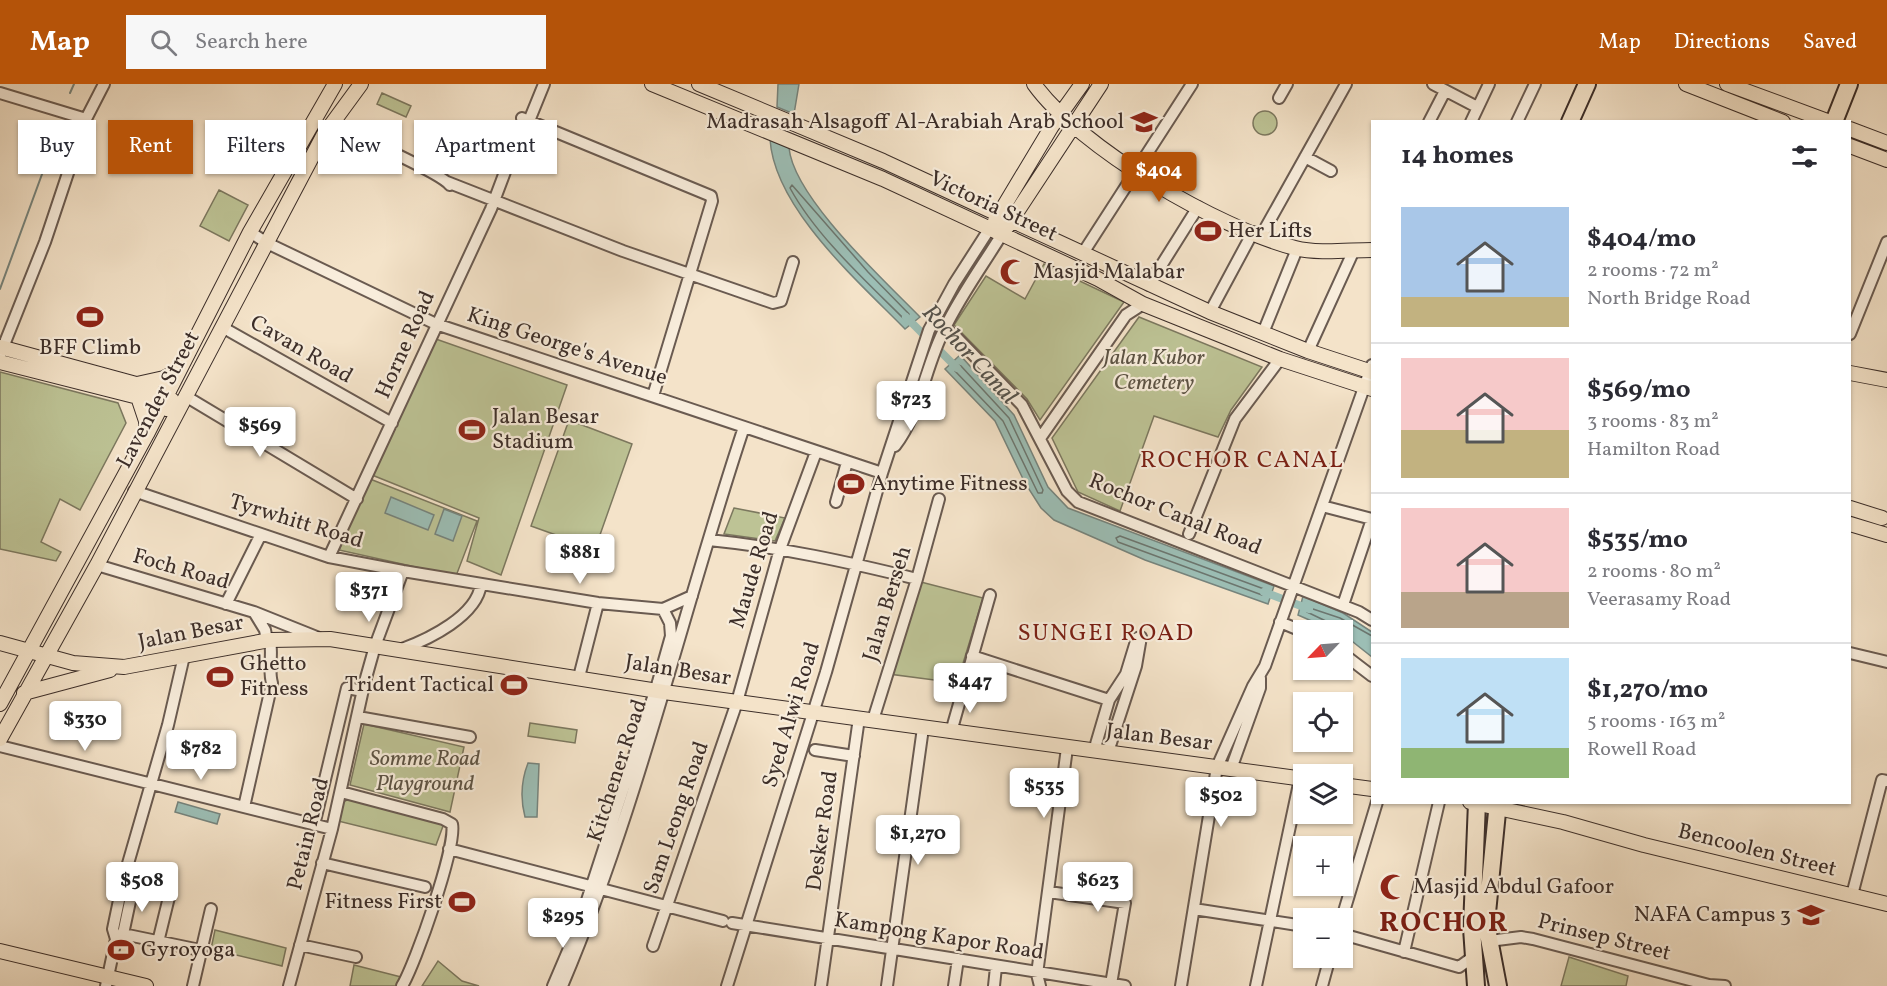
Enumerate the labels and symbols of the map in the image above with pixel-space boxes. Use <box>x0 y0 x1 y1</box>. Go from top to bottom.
place label: Madrasah Alsagoff Al-Arabiah Arab School <box>706 107 1124 138</box>
school or university icon: Madrasah Alsagoff Al-Arabiah Arab School <box>1129 107 1159 137</box>
pin: $404 <box>1123 152 1195 203</box>
street label: Victoria Street <box>924 164 1063 250</box>
sports icon: Her Lifts <box>1193 216 1223 246</box>
place label: Her Lifts <box>1228 216 1312 247</box>
mosque icon: Masjid Malabar <box>998 257 1028 287</box>
place label: Masjid Malabar <box>1033 257 1185 288</box>
street label: Horne Road <box>368 286 444 404</box>
water label: Rochor Canal <box>913 297 1025 413</box>
street label: King George's Avenue <box>463 300 671 394</box>
sports icon: BFF Climb <box>75 302 105 332</box>
street label: Cavan Road <box>244 308 358 392</box>
street label: Lavender Street <box>110 326 208 474</box>
place label: BFF Climb <box>39 333 141 364</box>
park label: Jalan Kubor Cemetery <box>1101 343 1206 399</box>
pin: $723 <box>875 381 947 432</box>
place label: Jalan Besar Stadium <box>492 402 599 458</box>
pin: $569 <box>224 407 296 458</box>
sports icon: Jalan Besar Stadium <box>457 415 487 445</box>
district label: ROCHOR CANAL <box>1140 444 1344 478</box>
street label: Rochor Canal Road <box>1084 466 1266 564</box>
sports icon: Anytime Fitness <box>836 469 866 499</box>
place label: Anytime Fitness <box>871 469 1028 500</box>
street label: Tyrwhitt Road <box>225 487 367 557</box>
street label: Maude Road <box>723 508 787 632</box>
pin: $881 <box>544 534 616 585</box>
street label: Foch Road <box>129 541 233 599</box>
street label: Jalan Berseh <box>856 542 920 666</box>
pin: $371 <box>333 572 405 623</box>
street label: Jalan Besar <box>136 608 246 658</box>
district label: SUNGEI ROAD <box>1018 617 1194 651</box>
north arrow <box>1293 620 1353 680</box>
street label: Syed Alwi Road <box>755 638 829 792</box>
street label: Jalan Besar <box>623 647 733 695</box>
place label: Ghetto Fitness <box>240 649 308 705</box>
sports icon: Ghetto Fitness <box>205 662 235 692</box>
pin: $447 <box>934 663 1006 714</box>
place label: Trident Tactical <box>345 670 494 701</box>
sports icon: Trident Tactical <box>499 670 529 700</box>
street label: Kitchener Road <box>580 695 656 847</box>
pin: $330 <box>49 701 121 752</box>
street label: Jalan Besar <box>1104 716 1214 760</box>
pin: $782 <box>165 730 237 781</box>
street label: Sam Leong Road <box>636 737 718 899</box>
park label: Somme Road Playground <box>370 744 481 800</box>
pin: $535 <box>1008 768 1080 819</box>
street label: Desker Road <box>799 769 847 893</box>
street label: Petain Road <box>280 774 338 894</box>
pin: $502 <box>1185 777 1257 828</box>
pin: $1,270 <box>869 815 967 866</box>
street label: Bencoolen Street <box>1674 816 1840 886</box>
pin: $508 <box>106 862 178 913</box>
pin: $623 <box>1062 862 1134 913</box>
mosque icon: Masjid Abdul Gafoor <box>1378 872 1408 902</box>
place label: Masjid Abdul Gafoor <box>1413 872 1614 903</box>
place label: Fitness First <box>325 887 442 918</box>
sports icon: Fitness First <box>447 887 477 917</box>
pin: $295 <box>527 898 599 949</box>
place label: NAFA Campus 3 <box>1634 900 1791 931</box>
school or university icon: NAFA Campus 3 <box>1796 900 1826 930</box>
district label: ROCHOR <box>1379 904 1509 943</box>
street label: Kampong Kapor Road <box>832 905 1046 969</box>
street label: Prinsep Street <box>1534 906 1674 970</box>
sports icon: Gyroyoga <box>106 935 136 965</box>
place label: Gyroyoga <box>141 935 235 966</box>

